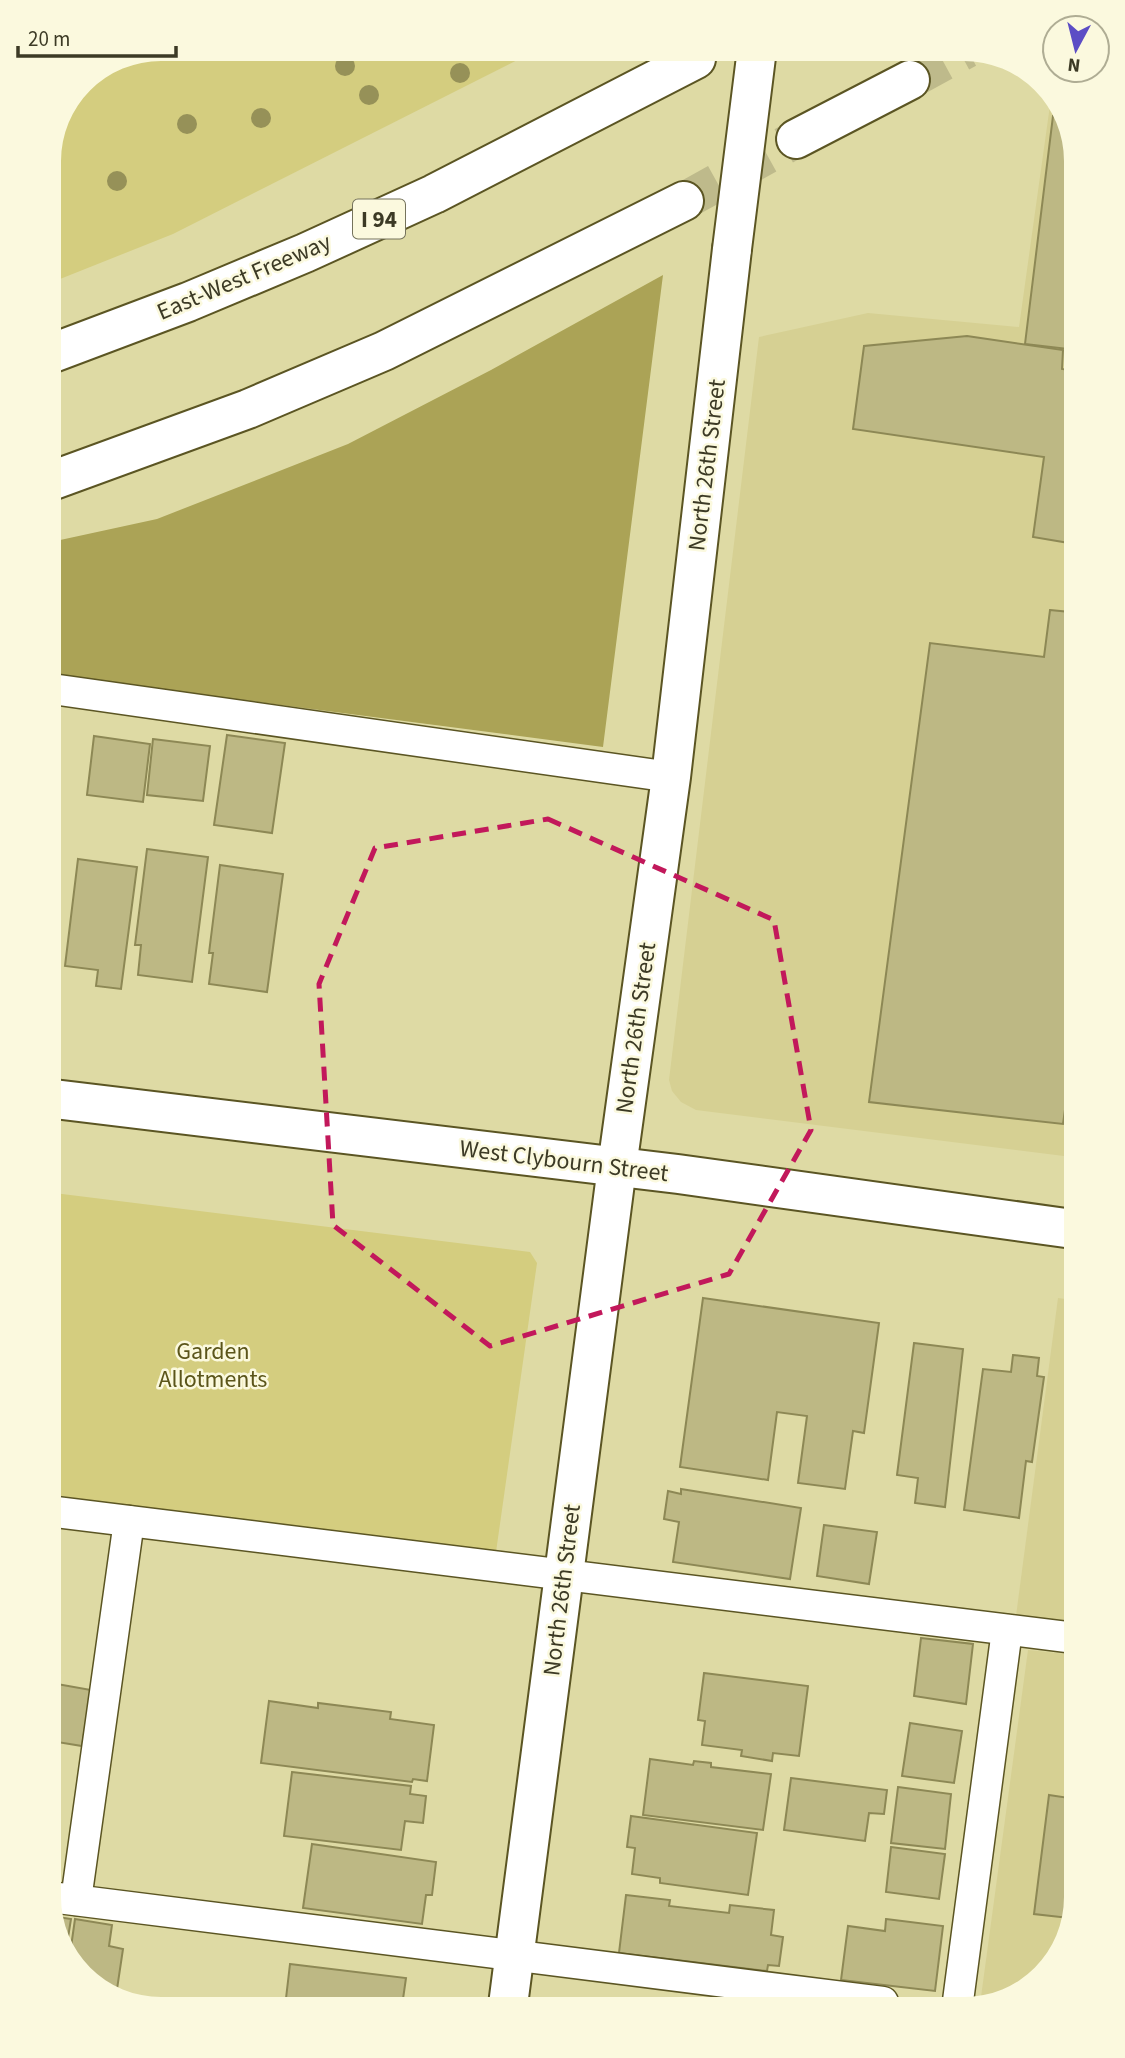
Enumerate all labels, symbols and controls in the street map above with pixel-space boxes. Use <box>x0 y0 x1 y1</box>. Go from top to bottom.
scale bar <box>18 14 175 58</box>
north arrow <box>1041 14 1111 84</box>
text: 20 m <box>28 24 70 54</box>
text: N <box>1066 50 1082 79</box>
road number: I 94 <box>353 200 405 238</box>
street label: East-West Freeway <box>152 225 336 329</box>
street label: North 26th Street <box>679 377 735 553</box>
street label: North 26th Street <box>607 940 665 1116</box>
street label: West Clybourn Street <box>458 1131 670 1191</box>
park label: Garden Allotments <box>159 1334 267 1397</box>
street label: North 26th Street <box>534 1502 590 1678</box>

